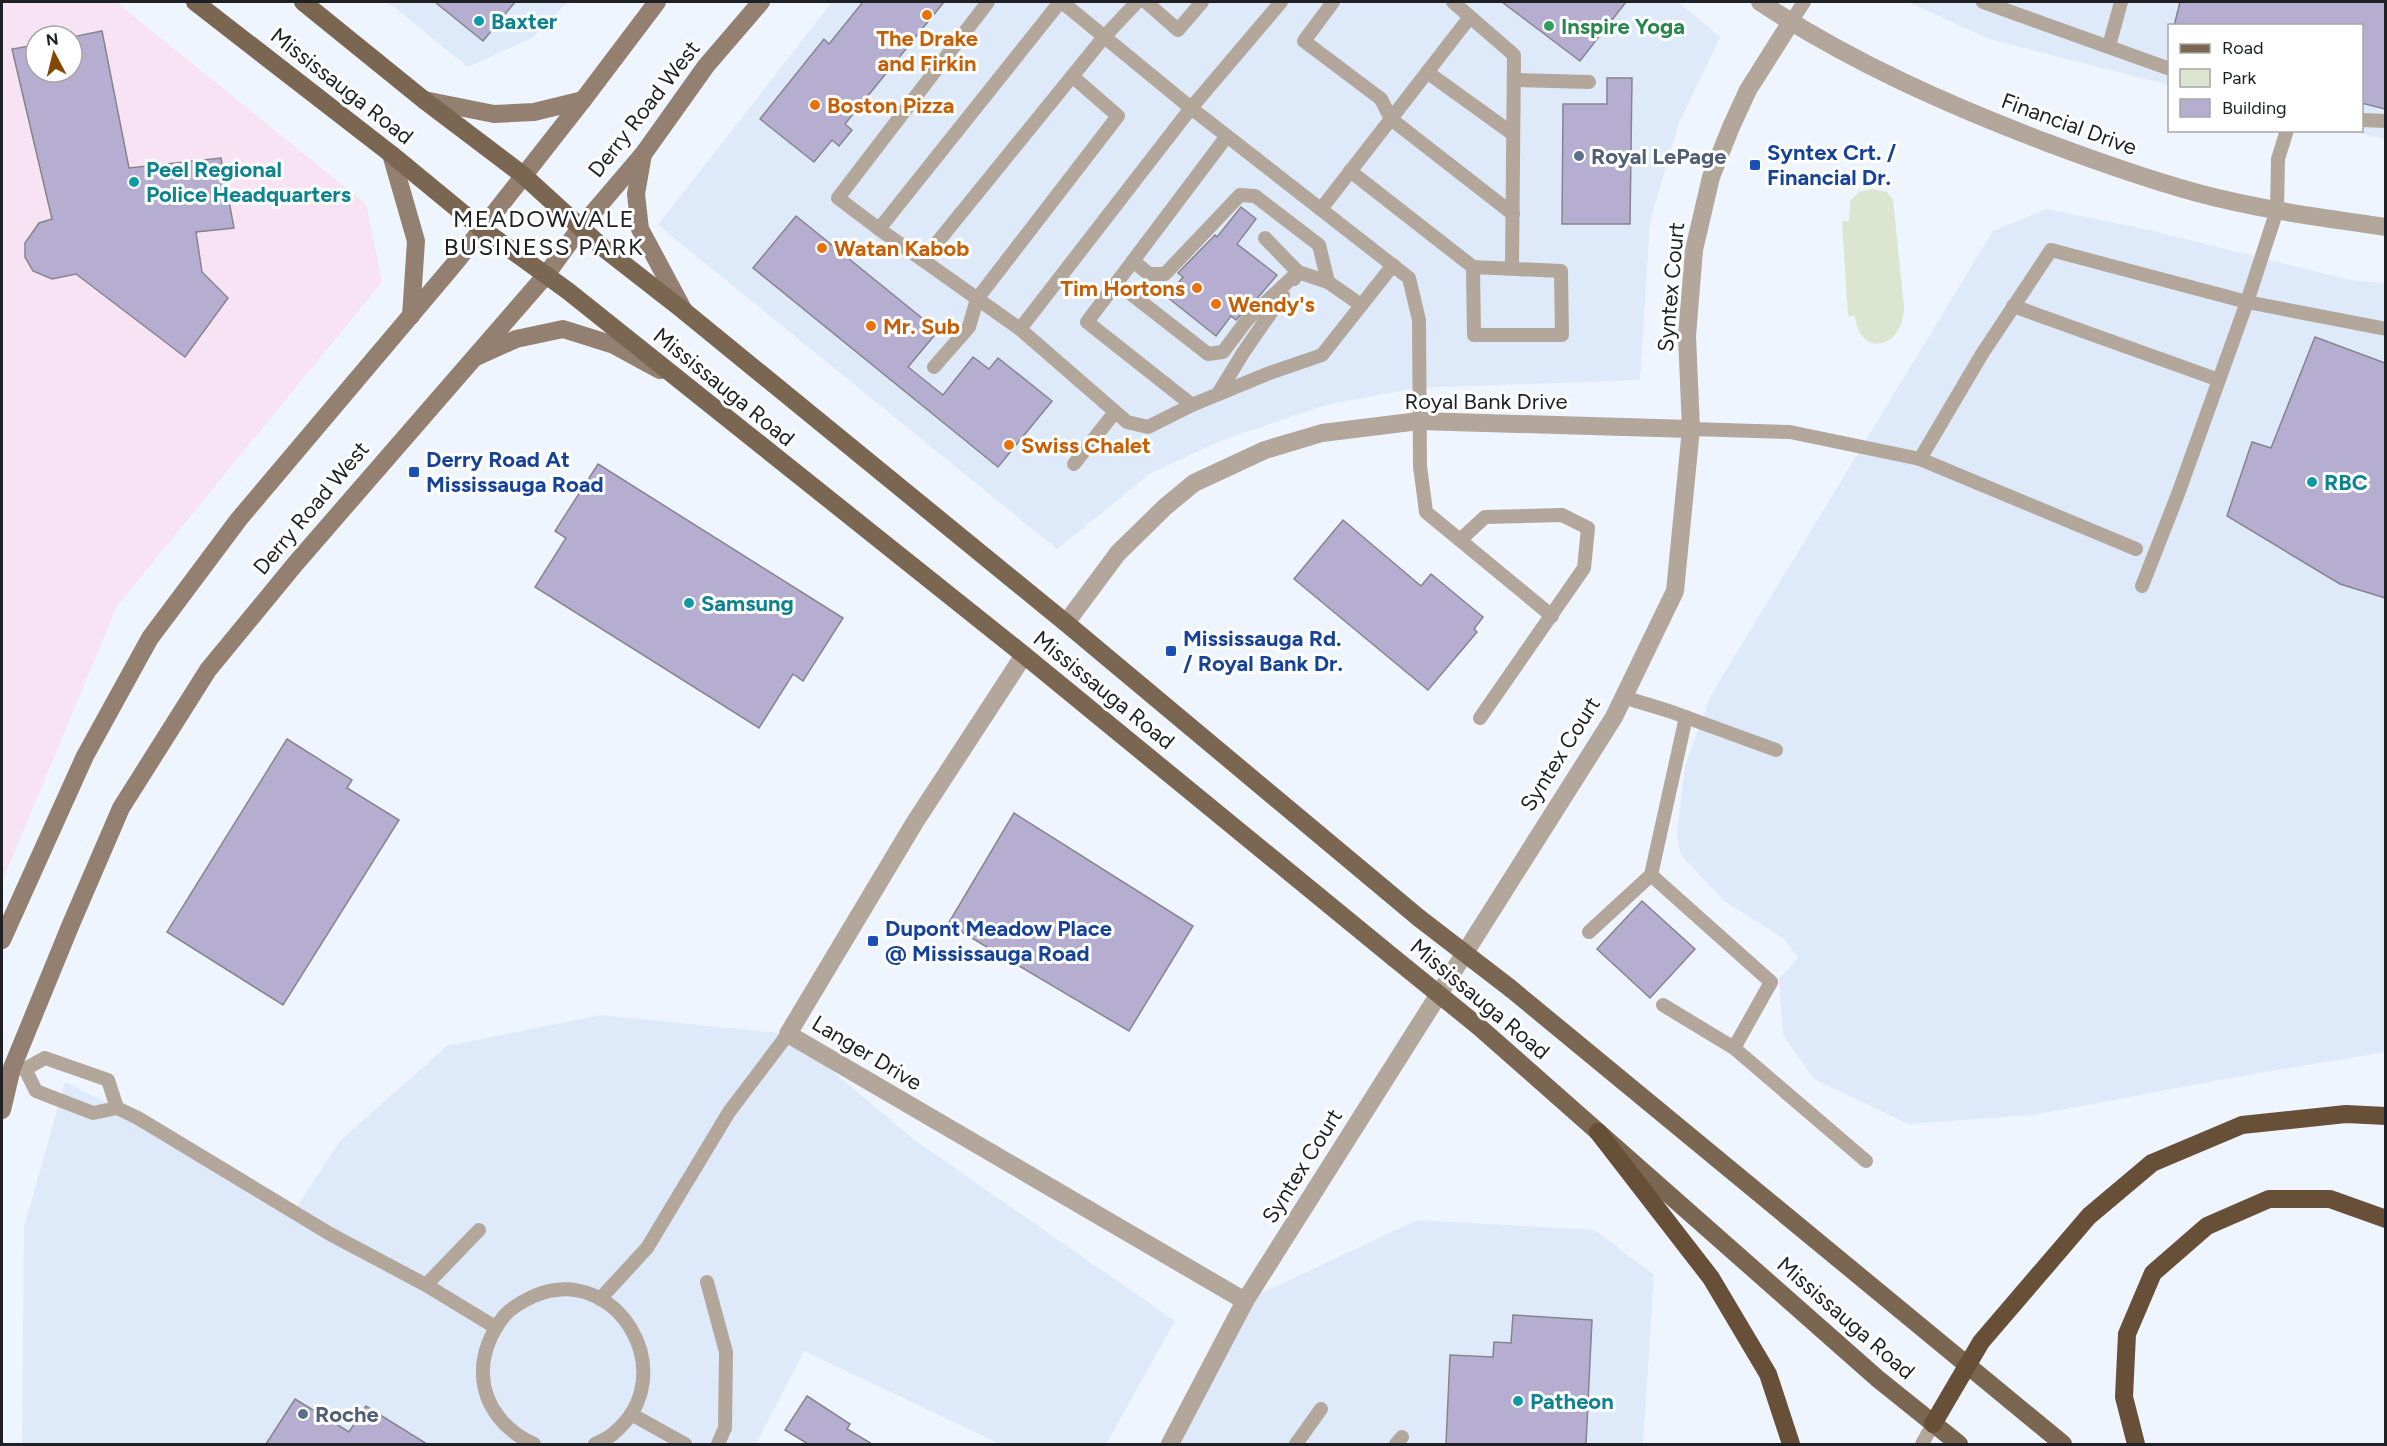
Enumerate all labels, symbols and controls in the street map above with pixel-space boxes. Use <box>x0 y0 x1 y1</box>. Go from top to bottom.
place label: Baxter <box>491 8 558 35</box>
marker: The Drake and Firkin <box>920 8 934 22</box>
place label: Inspire Yoga <box>1561 13 1685 40</box>
marker: Baxter <box>472 14 486 28</box>
marker: Inspire Yoga <box>1542 19 1556 33</box>
street label: Mississauga Road <box>265 22 419 150</box>
north arrow <box>24 24 84 84</box>
legend <box>2168 24 2363 132</box>
place label: The Drake and Firkin <box>876 25 978 77</box>
text: N <box>45 29 60 50</box>
street label: Derry Road West <box>582 35 706 183</box>
text: Road <box>2222 37 2263 59</box>
text: Park <box>2222 67 2257 89</box>
street label: Financial Drive <box>1998 87 2140 161</box>
place label: Boston Pizza <box>827 92 954 119</box>
text: Building <box>2222 97 2287 119</box>
marker: Boston Pizza <box>808 98 822 112</box>
place label: Syntex Crt. / Financial Dr. <box>1767 139 1897 191</box>
place label: Royal LePage <box>1591 143 1726 170</box>
marker: Royal LePage <box>1572 149 1586 163</box>
place label: Peel Regional Police Headquarters <box>146 156 351 208</box>
marker: Syntex Crt. / Financial Dr. <box>1748 158 1762 172</box>
marker: Peel Regional Police Headquarters <box>127 175 141 189</box>
district label: MEADOWVALE BUSINESS PARK <box>444 204 644 261</box>
street label: Syntex Court <box>1652 221 1690 353</box>
place label: Watan Kabob <box>834 235 969 262</box>
marker: Watan Kabob <box>815 241 829 255</box>
place label: Tim Hortons <box>1060 275 1185 302</box>
marker: Tim Hortons <box>1190 281 1204 295</box>
place label: Wendy's <box>1228 291 1315 318</box>
marker: Wendy's <box>1209 297 1223 311</box>
place label: Mr. Sub <box>883 313 960 340</box>
marker: Mr. Sub <box>864 319 878 333</box>
street label: Mississauga Road <box>648 322 800 452</box>
street label: Royal Bank Drive <box>1405 388 1567 415</box>
place label: Swiss Chalet <box>1021 432 1151 459</box>
street label: Derry Road West <box>247 436 375 580</box>
marker: Swiss Chalet <box>1002 438 1016 452</box>
place label: Derry Road At Mississauga Road <box>426 446 604 498</box>
marker: Derry Road At Mississauga Road <box>407 465 421 479</box>
place label: RBC <box>2324 469 2368 496</box>
marker: RBC <box>2305 475 2319 489</box>
place label: Samsung <box>701 590 794 617</box>
marker: Samsung <box>682 596 696 610</box>
street label: Mississauga Road <box>1028 625 1180 755</box>
place label: Mississauga Rd. / Royal Bank Dr. <box>1183 625 1343 677</box>
marker: Mississauga Rd. / Royal Bank Dr. <box>1164 644 1178 658</box>
street label: Syntex Court <box>1514 692 1606 816</box>
place label: Dupont Meadow Place @ Mississauga Road <box>885 915 1112 967</box>
street label: Mississauga Road <box>1405 933 1555 1065</box>
marker: Dupont Meadow Place @ Mississauga Road <box>866 934 880 948</box>
street label: Langer Drive <box>807 1010 927 1096</box>
street label: Syntex Court <box>1256 1104 1348 1228</box>
street label: Mississauga Road <box>1772 1251 1920 1385</box>
place label: Patheon <box>1530 1388 1614 1415</box>
marker: Patheon <box>1511 1394 1525 1408</box>
place label: Roche <box>315 1401 379 1428</box>
marker: Roche <box>296 1407 310 1421</box>

